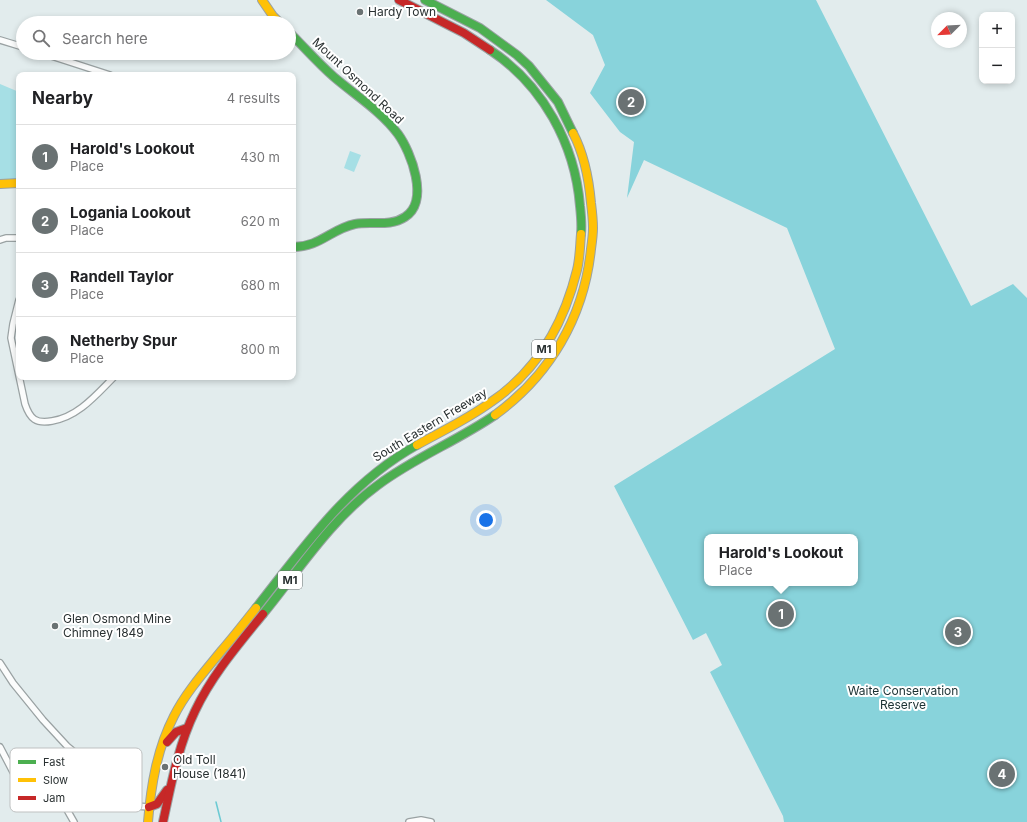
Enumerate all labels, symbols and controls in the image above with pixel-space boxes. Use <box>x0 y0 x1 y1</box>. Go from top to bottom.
place label: Hardy Town <box>368 4 436 19</box>
marker: Hardy Town <box>355 7 365 17</box>
north arrow <box>931 12 967 48</box>
map controls <box>979 12 1015 84</box>
button: + <box>979 12 1015 48</box>
search box <box>16 16 296 60</box>
icon: search <box>30 27 52 49</box>
text: Search here <box>62 29 148 48</box>
street label: Mount Osmond Road <box>310 34 407 127</box>
button: − <box>979 48 1015 84</box>
pin: 2 <box>618 87 644 117</box>
text: Nearby <box>32 88 93 108</box>
text: 4 results <box>227 90 280 106</box>
text: Harold's Lookout <box>70 139 195 158</box>
text: 1 <box>42 149 48 165</box>
text: 430 m <box>240 149 280 165</box>
text: Place <box>70 158 104 174</box>
text: Logania Lookout <box>70 203 191 222</box>
text: 2 <box>41 213 49 229</box>
text: 620 m <box>241 213 280 229</box>
text: Place <box>70 222 104 238</box>
text: Randell Taylor <box>70 267 174 286</box>
text: 3 <box>41 277 49 293</box>
text: 680 m <box>241 277 280 293</box>
text: Place <box>70 286 104 302</box>
text: Netherby Spur <box>70 331 177 350</box>
road number: M1 <box>532 340 556 358</box>
text: 4 <box>41 341 49 357</box>
text: 800 m <box>241 341 280 357</box>
text: Place <box>70 350 104 366</box>
street label: South Eastern Freeway <box>370 384 490 465</box>
your location <box>476 510 496 530</box>
popup <box>704 534 858 586</box>
text: Harold's Lookout <box>719 543 843 562</box>
text: Place <box>719 562 752 578</box>
road number: M1 <box>278 571 302 589</box>
pin: 1 <box>768 599 794 629</box>
place label: Glen Osmond Mine Chimney 1849 <box>63 611 171 640</box>
pin: 3 <box>945 617 971 647</box>
marker: Glen Osmond Mine Chimney 1849 <box>50 621 60 631</box>
park label: Waite Conservation Reserve <box>848 683 958 712</box>
legend <box>10 748 142 812</box>
place label: Old Toll House (1841) <box>173 752 246 781</box>
text: Fast <box>43 755 65 769</box>
pin: 4 <box>989 759 1015 789</box>
marker: Old Toll House (1841) <box>160 762 170 772</box>
text: Slow <box>43 773 68 787</box>
text: Jam <box>43 791 65 805</box>

